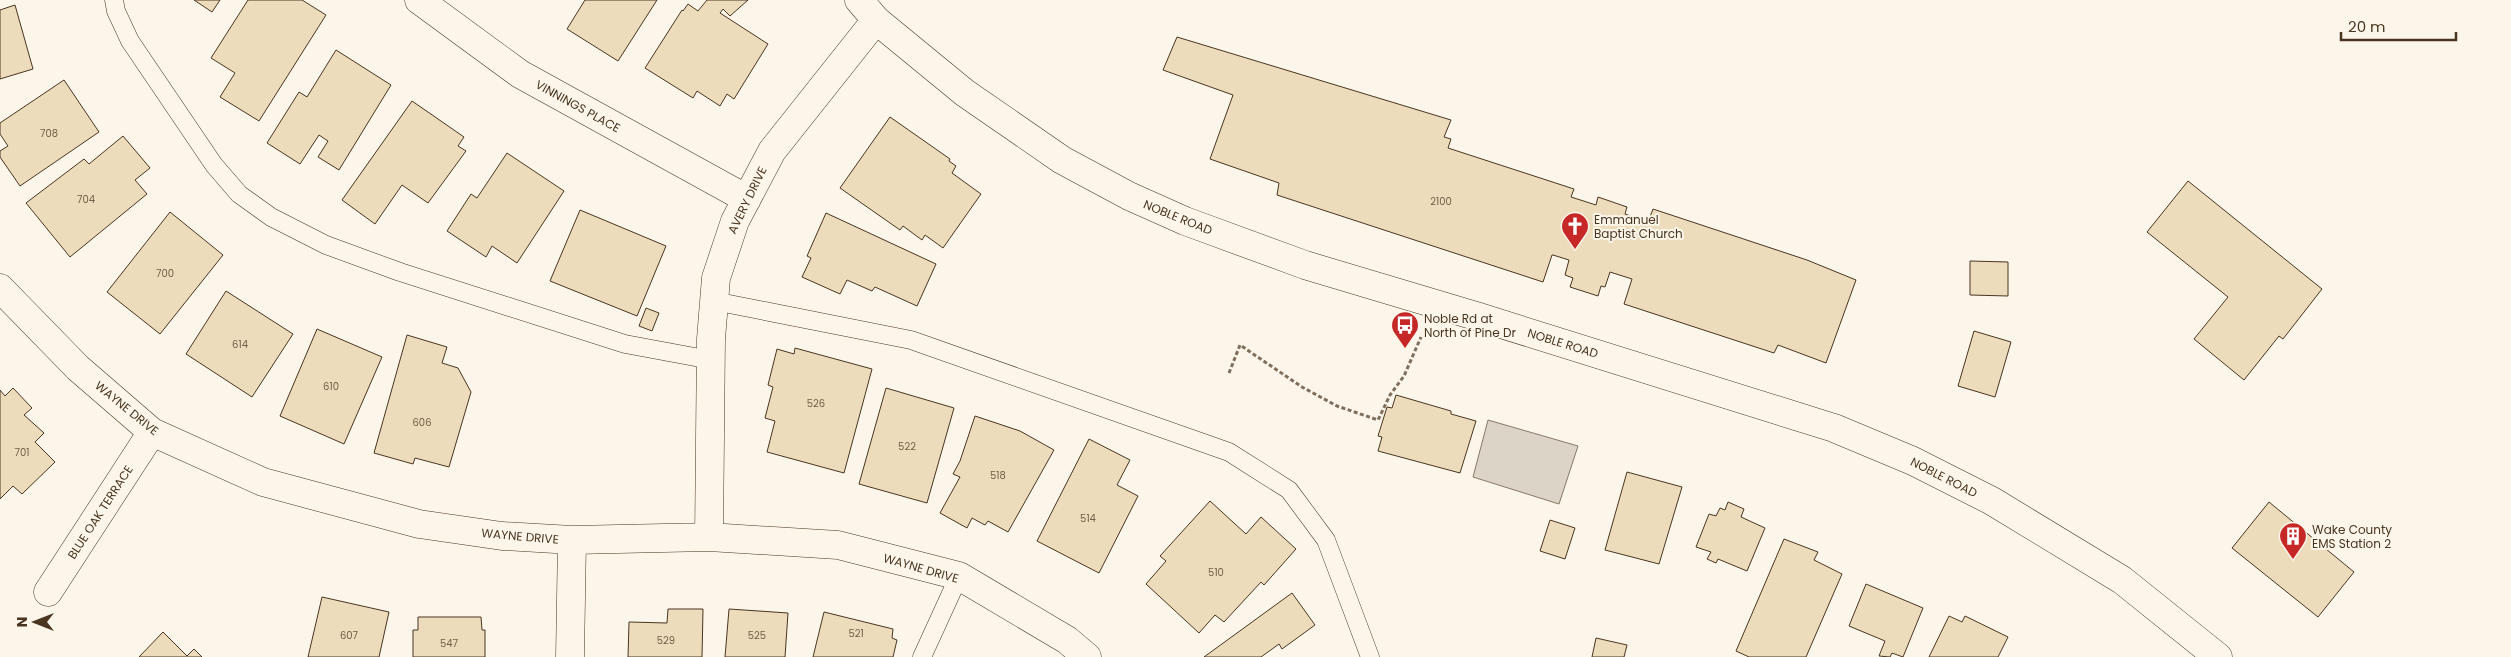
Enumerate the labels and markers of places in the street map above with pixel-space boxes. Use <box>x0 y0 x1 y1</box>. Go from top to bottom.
church icon: Emmanuel Baptist Church <box>1560 211 1590 250</box>
place label: Emmanuel Baptist Church <box>1594 211 1683 242</box>
bus stop icon: Noble Rd at North of Pine Dr <box>1390 310 1420 349</box>
place label: Noble Rd at North of Pine Dr <box>1424 310 1516 341</box>
building icon: Wake County EMS Station 2 <box>2278 521 2308 560</box>
place label: Wake County EMS Station 2 <box>2312 521 2392 552</box>

